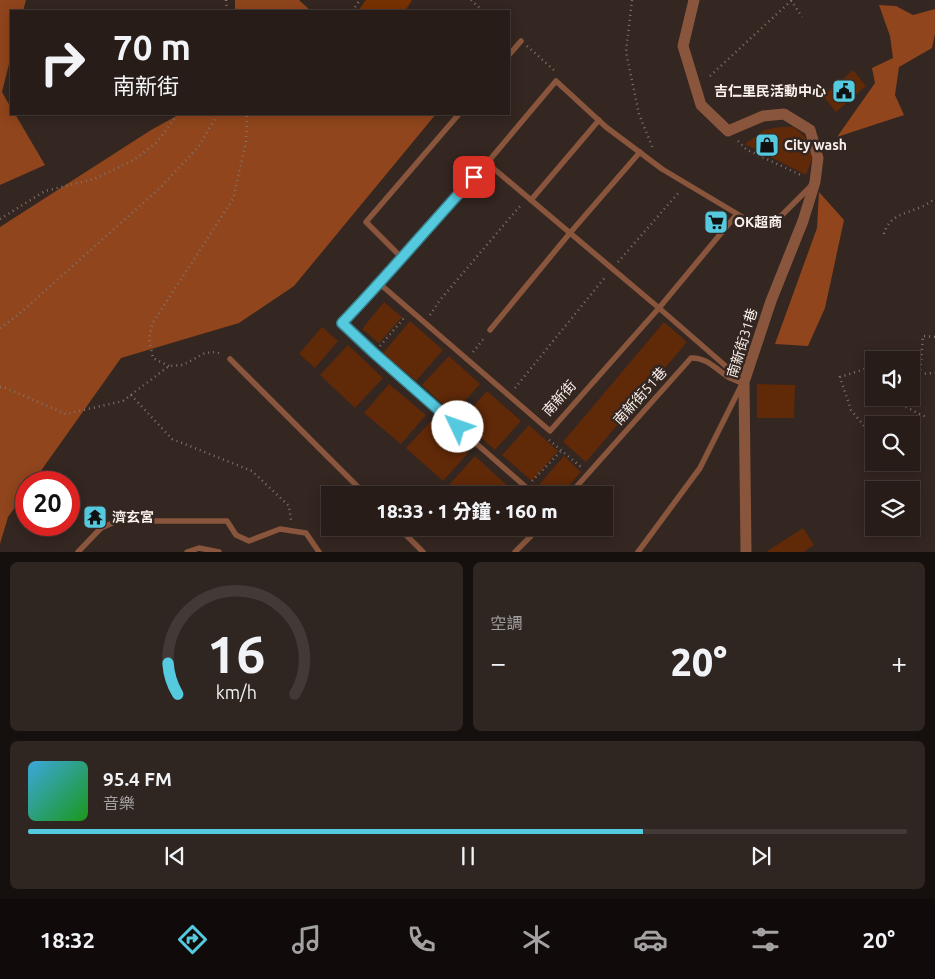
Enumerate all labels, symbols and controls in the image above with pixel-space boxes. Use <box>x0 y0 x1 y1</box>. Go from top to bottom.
text: 70 m <box>113 27 191 67</box>
icon: right <box>30 30 95 95</box>
text: 南新街 <box>113 73 179 98</box>
public building icon: 吉仁里民活動中心 <box>831 78 857 104</box>
place label: 吉仁里民活動中心 <box>714 83 826 99</box>
shop icon: City wash <box>754 132 780 158</box>
place label: City wash <box>784 137 847 153</box>
pin <box>453 156 495 198</box>
icon: arrive <box>460 163 488 191</box>
supermarket icon: OK超商 <box>703 209 729 235</box>
place label: OK超商 <box>734 214 782 230</box>
street label: 南新街31巷 <box>724 306 760 380</box>
map controls <box>865 351 920 536</box>
button: sound <box>865 351 920 406</box>
street label: 南新街51巷 <box>610 364 670 428</box>
street label: 南新街 <box>539 377 579 419</box>
position arrow <box>431 400 483 452</box>
button: search <box>865 416 920 471</box>
speed limit sign: 20 <box>15 471 80 536</box>
button: layers <box>865 481 920 536</box>
text: 18:33 · 1 分鐘 · 160 m <box>376 500 558 522</box>
temple icon: 濟玄宮 <box>82 504 108 530</box>
place label: 濟玄宮 <box>112 509 154 525</box>
text: 空調 <box>491 614 523 632</box>
text: 16 <box>207 625 266 683</box>
text: 20° <box>670 641 727 683</box>
text: − <box>491 647 506 678</box>
text: + <box>891 647 907 678</box>
text: km/h <box>216 682 257 702</box>
text: 95.4 FM <box>103 768 172 790</box>
text: 音樂 <box>103 794 135 812</box>
icon: previous <box>161 842 189 870</box>
icon: pause <box>454 842 482 870</box>
icon: next <box>747 842 775 870</box>
icon: directions <box>175 922 210 957</box>
icon: music <box>289 922 324 957</box>
icon: phone <box>404 922 439 957</box>
icon: climate <box>519 922 554 957</box>
icon: car <box>633 922 668 957</box>
icon: filters <box>748 922 783 957</box>
text: 18:32 <box>40 927 95 952</box>
text: 20° <box>862 927 895 952</box>

